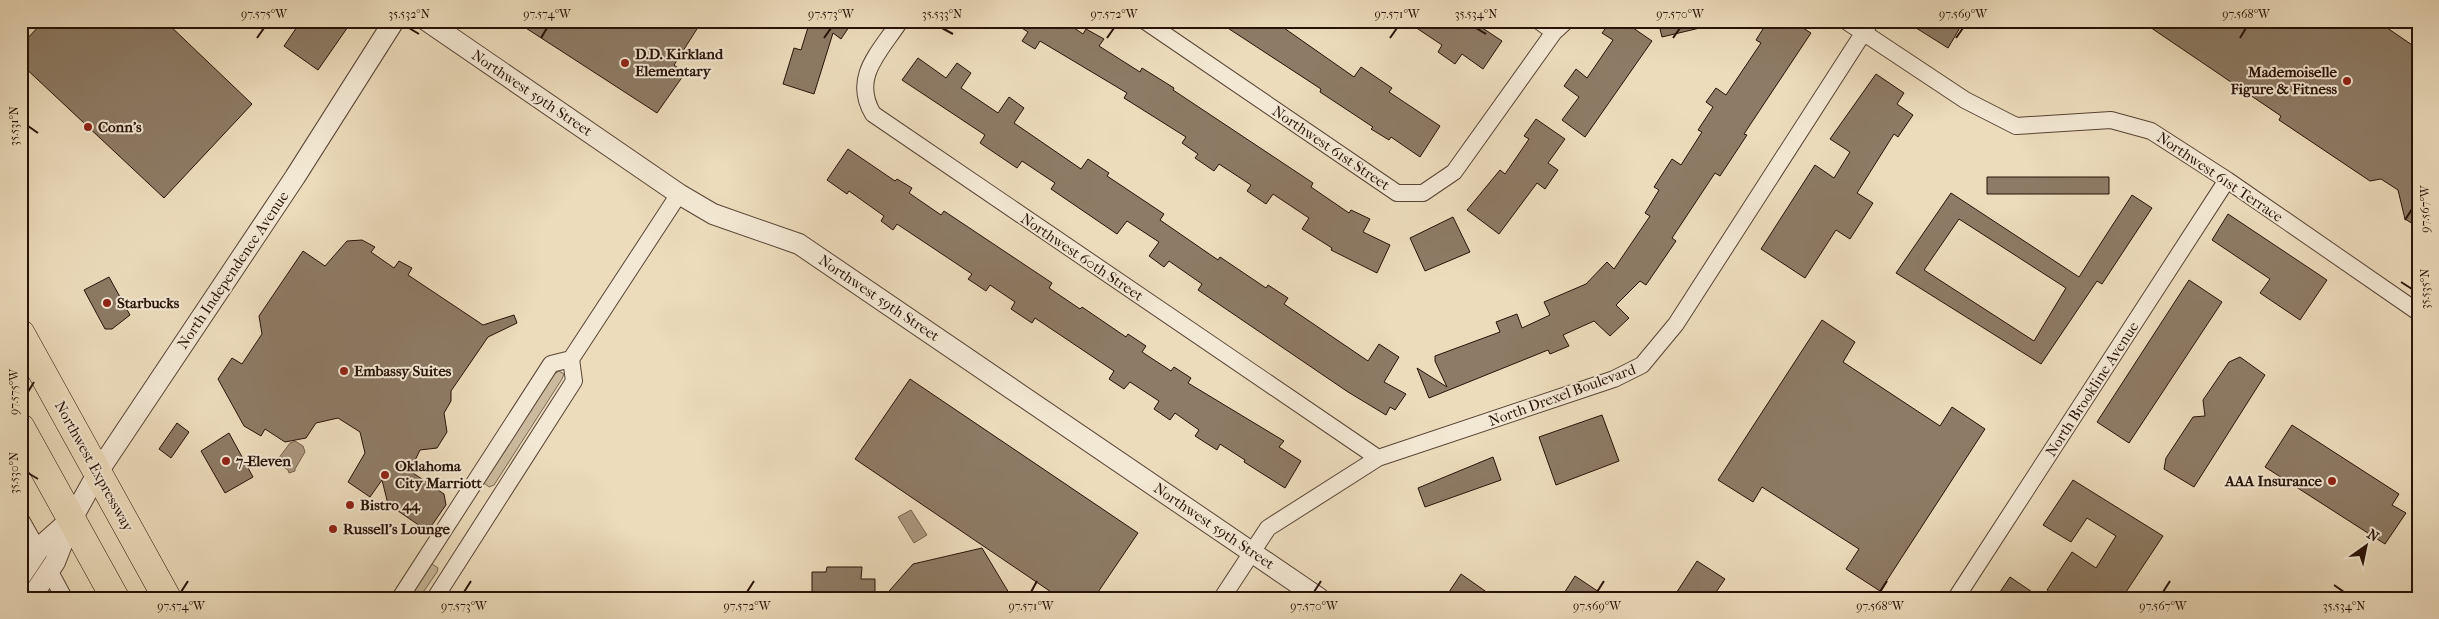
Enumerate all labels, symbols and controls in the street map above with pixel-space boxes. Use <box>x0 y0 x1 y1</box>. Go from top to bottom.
text: 97.575°W <box>241 7 288 21</box>
text: 35.532°N <box>388 7 430 21</box>
text: 97.574°W <box>523 7 572 21</box>
text: 97.573°W <box>808 7 855 21</box>
text: 35.533°N <box>922 7 962 21</box>
text: 97.572°W <box>1091 7 1139 21</box>
text: 97.571°W <box>1374 7 1421 21</box>
text: 35.534°N <box>1455 7 1497 21</box>
text: 97.570°W <box>1656 7 1705 21</box>
text: 97.569°W <box>1939 7 1988 21</box>
text: 97.568°W <box>2222 7 2271 21</box>
place label: D.D. Kirkland Elementary <box>635 45 724 80</box>
street label: Northwest 59th Street <box>468 46 596 140</box>
marker: D.D. Kirkland Elementary <box>619 57 631 69</box>
place label: Mademoiselle Figure & Fitness <box>2230 63 2338 98</box>
marker: Mademoiselle Figure & Fitness <box>2341 75 2353 87</box>
street label: Northwest 61st Street <box>1269 102 1394 194</box>
text: 35.531°N <box>7 106 21 146</box>
place label: Conn's <box>98 118 142 136</box>
marker: Conn's <box>82 121 94 133</box>
street label: Northwest 61st Terrace <box>2153 128 2287 226</box>
text: 97.567°W <box>2418 184 2432 233</box>
street label: North Independence Avenue <box>173 187 293 352</box>
street label: Northwest 60th Street <box>1017 209 1147 305</box>
street label: Northwest 59th Street <box>815 251 943 345</box>
text: 35.535°N <box>2418 269 2432 309</box>
place label: Starbucks <box>117 294 180 312</box>
marker: Starbucks <box>101 297 113 309</box>
street label: North Brookline Avenue <box>2042 318 2143 460</box>
street label: North Drexel Boulevard <box>1486 360 1639 430</box>
place label: Embassy Suites <box>354 362 452 380</box>
marker: Embassy Suites <box>338 365 350 377</box>
text: 97.575°W <box>7 368 21 415</box>
street label: Northwest Expressway <box>51 398 138 535</box>
text: 35.530°N <box>7 452 21 494</box>
place label: 7-Eleven <box>235 452 291 470</box>
marker: 7-Eleven <box>220 455 232 467</box>
place label: Oklahoma City Marriott <box>395 457 483 492</box>
marker: Oklahoma City Marriott <box>379 469 391 481</box>
place label: AAA Insurance <box>2224 472 2323 490</box>
marker: AAA Insurance <box>2326 475 2338 487</box>
street label: Northwest 59th Street <box>1150 479 1278 573</box>
place label: Bistro 44 <box>360 496 421 514</box>
marker: Bistro 44 <box>344 499 356 511</box>
place label: Russell's Lounge <box>343 520 451 538</box>
north arrow <box>2342 522 2392 572</box>
marker: Russell's Lounge <box>327 523 339 535</box>
text: N <box>2364 525 2382 546</box>
text: 97.574°W <box>157 599 206 613</box>
text: 97.573°W <box>441 599 488 613</box>
text: 97.572°W <box>724 599 772 613</box>
text: 97.571°W <box>1008 599 1055 613</box>
text: 97.570°W <box>1290 599 1339 613</box>
text: 97.569°W <box>1573 599 1622 613</box>
text: 97.568°W <box>1856 599 1905 613</box>
text: 97.567°W <box>2139 599 2188 613</box>
text: 35.534°N <box>2323 599 2365 613</box>

